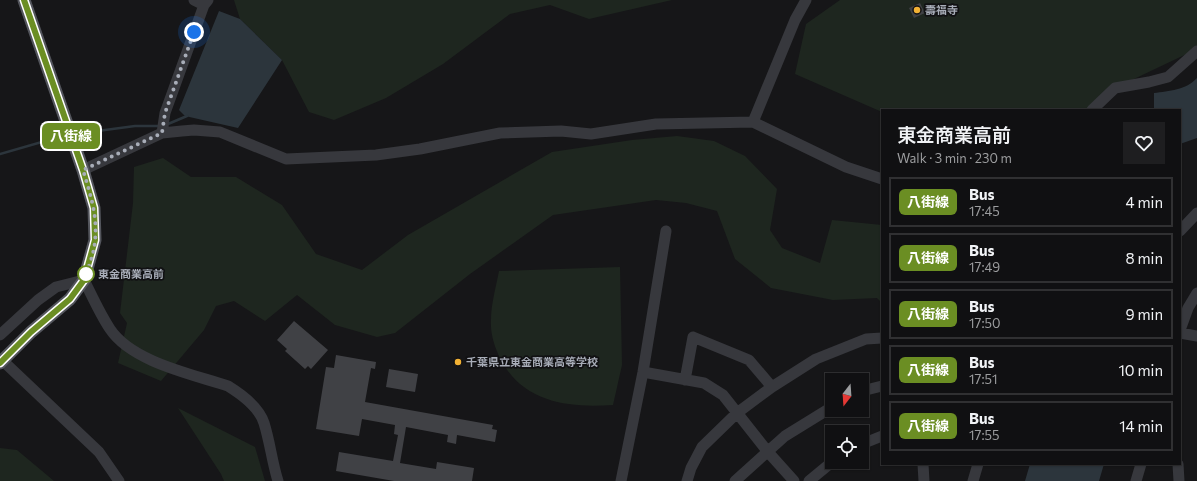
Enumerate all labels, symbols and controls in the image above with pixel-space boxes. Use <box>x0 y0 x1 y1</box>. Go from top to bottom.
place label: 壽福寺 <box>925 3 958 16</box>
marker: 壽福寺 <box>912 5 922 15</box>
your location <box>184 22 204 42</box>
button: heart <box>1123 122 1165 164</box>
line badge: 八街線 <box>48 123 94 149</box>
text: 東金商業高前 <box>897 123 1011 146</box>
text: 八街線 <box>50 127 92 144</box>
text: Walk · 3 min · 230 m <box>897 150 1012 166</box>
text: Bus <box>969 185 994 203</box>
text: 八街線 <box>907 193 949 210</box>
text: 4 min <box>1126 193 1163 211</box>
text: 17:45 <box>969 203 1000 219</box>
text: Bus <box>969 241 994 259</box>
text: 八街線 <box>907 249 949 266</box>
text: 8 min <box>1125 249 1163 267</box>
text: 17:49 <box>969 259 1000 275</box>
marker: 東金商業高前 <box>77 265 95 283</box>
place label: 東金商業高前 <box>98 267 164 280</box>
text: Bus <box>969 297 994 315</box>
text: 八街線 <box>907 305 949 322</box>
text: 9 min <box>1125 305 1163 323</box>
text: 17:50 <box>969 315 1000 331</box>
text: Bus <box>969 353 994 371</box>
place label: 千葉県立東金商業高等学校 <box>466 355 598 368</box>
marker: 千葉県立東金商業高等学校 <box>453 357 463 367</box>
text: 八街線 <box>907 361 949 378</box>
text: 10 min <box>1118 361 1163 379</box>
text: 17:51 <box>969 371 998 387</box>
north arrow <box>825 373 869 417</box>
map controls <box>825 373 869 469</box>
text: Bus <box>969 409 994 427</box>
text: 八街線 <box>907 417 949 434</box>
text: 14 min <box>1119 417 1163 435</box>
button: locate <box>825 425 869 469</box>
text: 17:55 <box>969 427 999 443</box>

